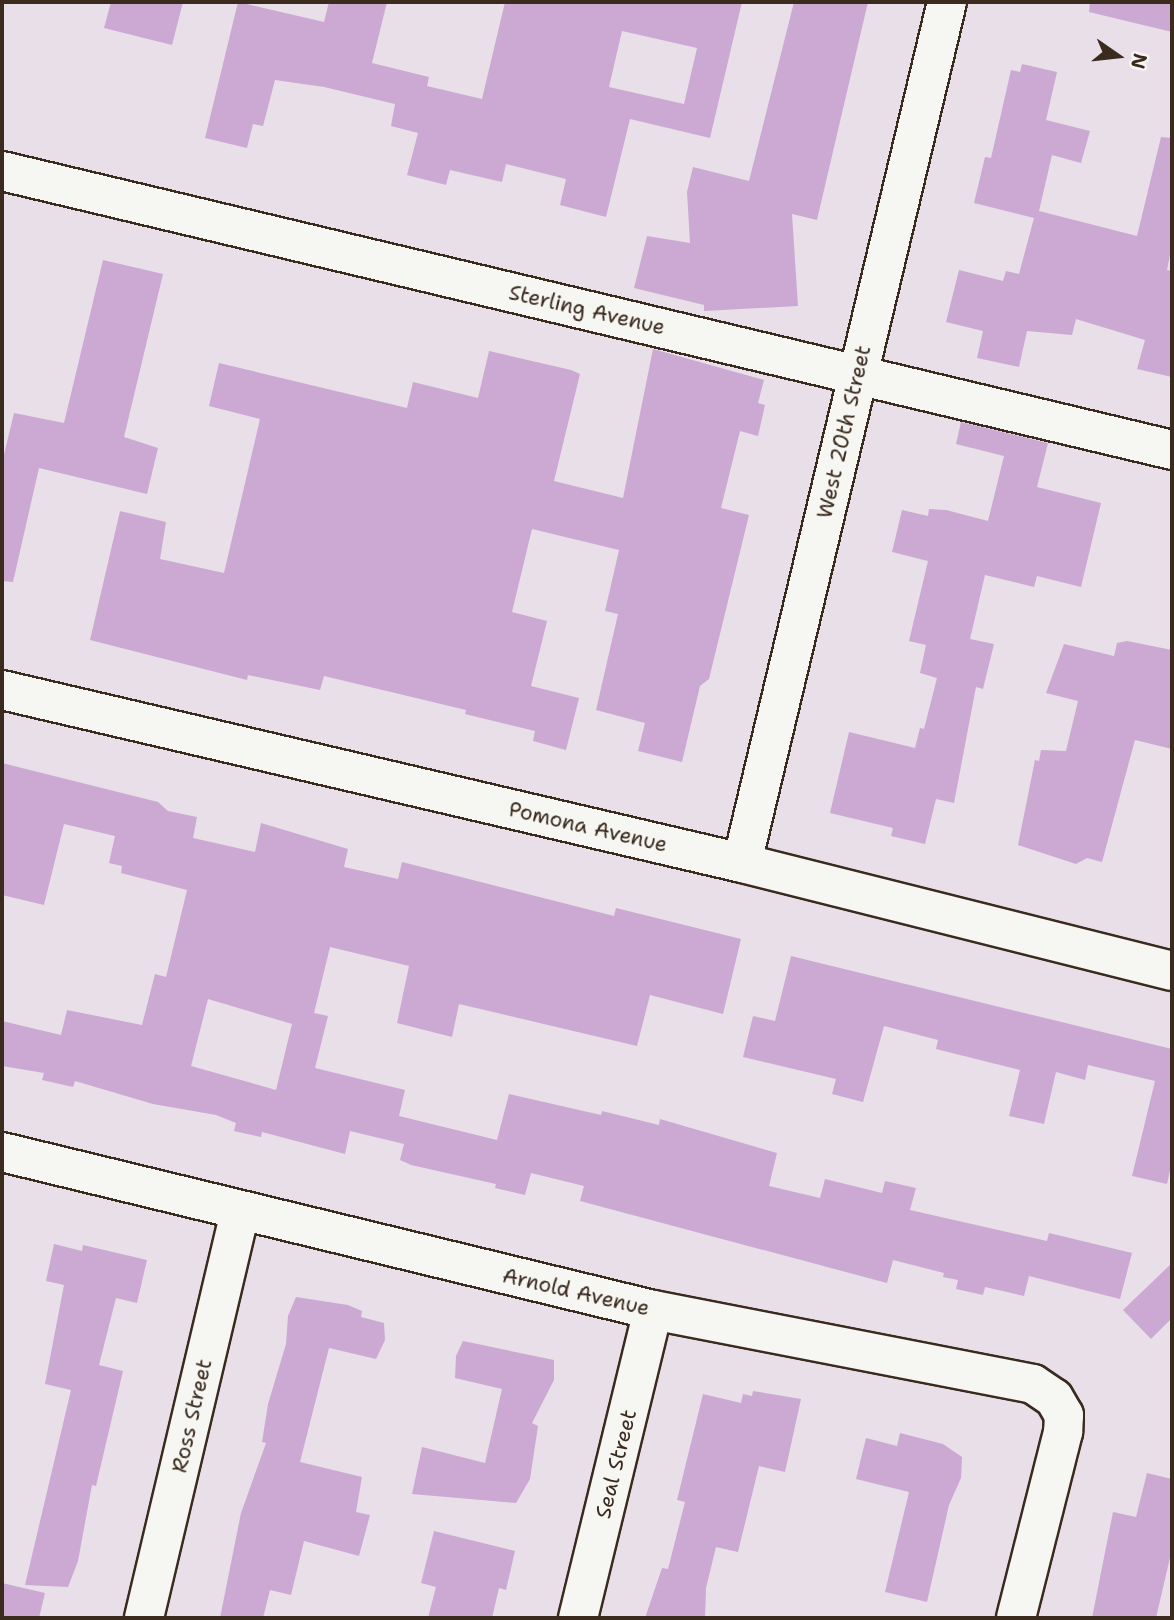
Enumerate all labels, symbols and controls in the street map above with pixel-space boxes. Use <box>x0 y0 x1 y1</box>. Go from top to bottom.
north arrow <box>1083 21 1153 91</box>
text: N <box>1125 51 1153 72</box>
street label: Sterling Avenue <box>506 280 668 340</box>
street label: West 20th Street <box>812 343 876 521</box>
street label: Pomona Avenue <box>506 797 670 857</box>
street label: Arnold Avenue <box>500 1263 652 1321</box>
street label: Ross Street <box>167 1357 217 1475</box>
street label: Seal Street <box>590 1407 642 1521</box>

